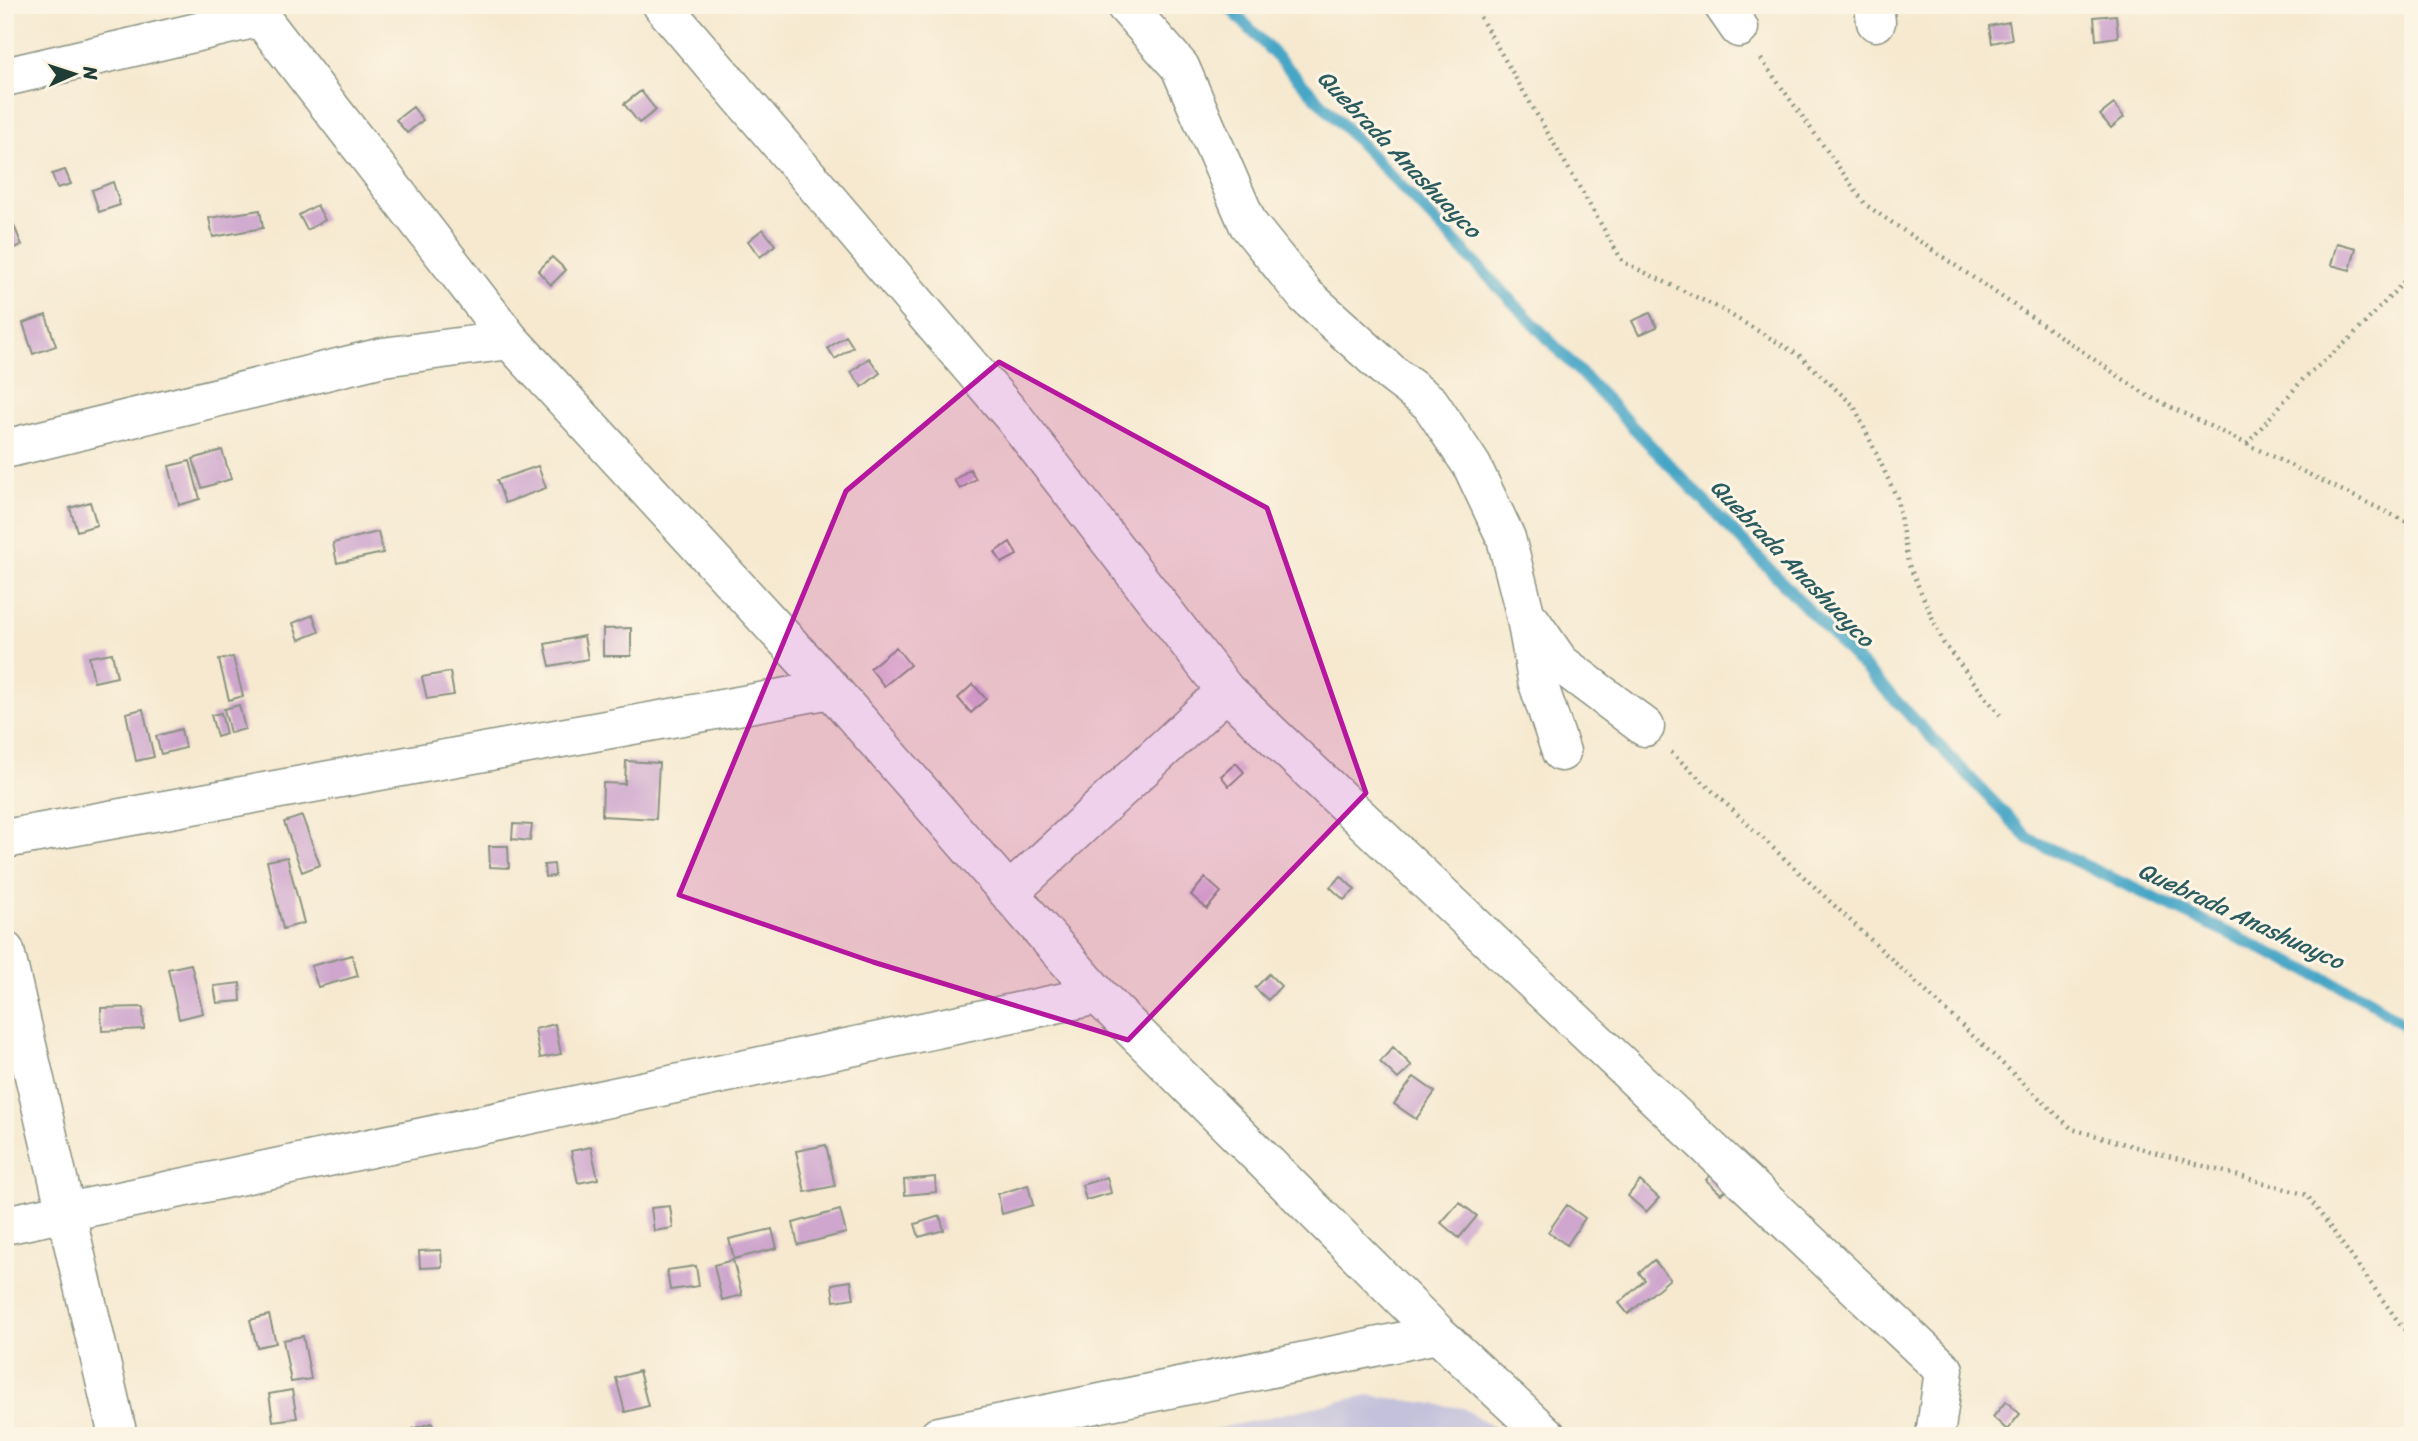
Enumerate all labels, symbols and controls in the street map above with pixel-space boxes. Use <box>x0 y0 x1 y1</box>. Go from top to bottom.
north arrow <box>38 38 108 108</box>
water label: Quebrada Anashuayco <box>1307 60 1492 249</box>
text: N <box>74 65 107 81</box>
water label: Quebrada Anashuayco <box>1700 469 1885 658</box>
water label: Quebrada Anashuayco <box>2131 850 2352 982</box>

